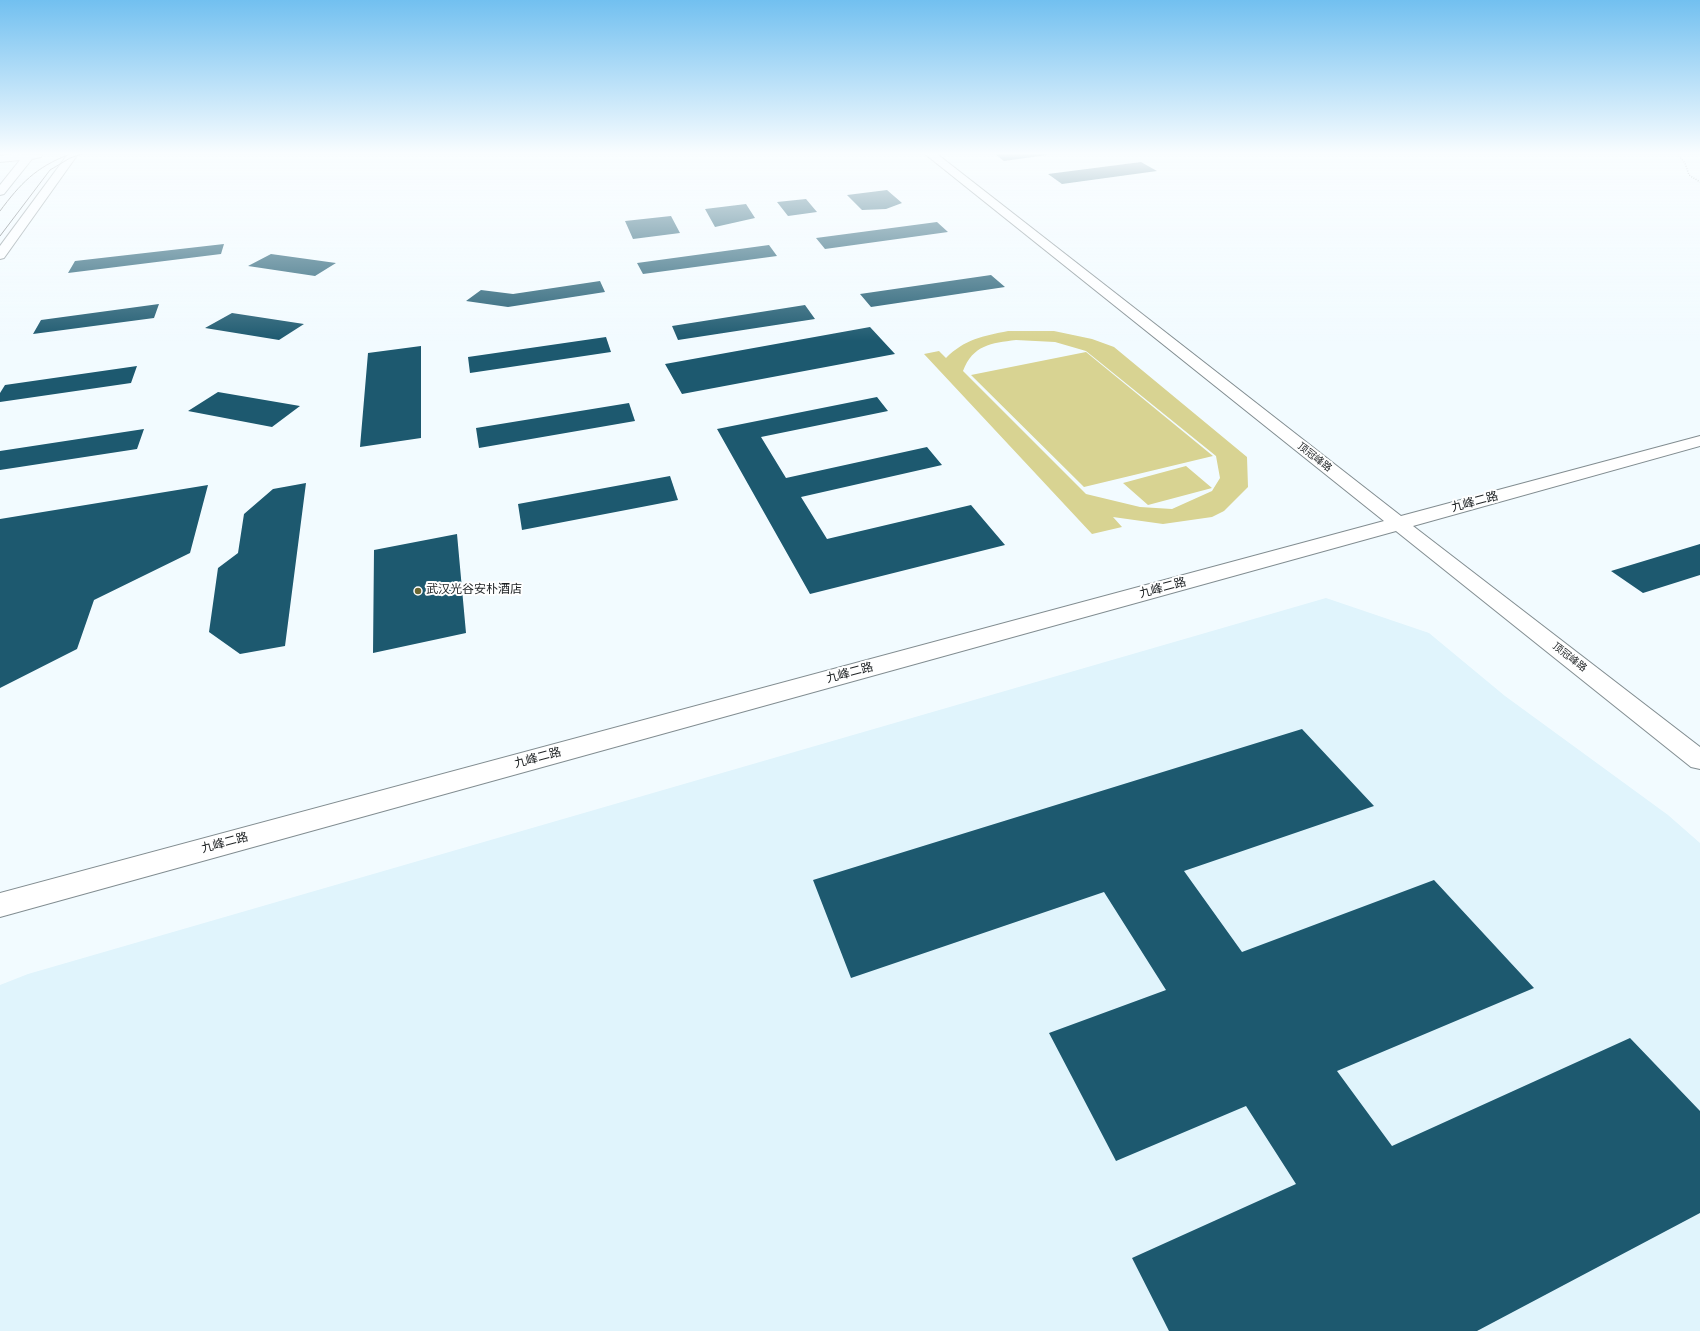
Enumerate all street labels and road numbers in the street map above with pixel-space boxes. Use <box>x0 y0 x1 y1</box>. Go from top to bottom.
street label: 顶冠峰路 <box>1295 441 1333 475</box>
street label: 九峰二路 <box>1450 490 1500 516</box>
street label: 九峰二路 <box>1138 576 1188 602</box>
street label: 顶冠峰路 <box>1550 641 1588 675</box>
street label: 九峰二路 <box>825 661 875 687</box>
street label: 九峰二路 <box>513 746 563 772</box>
street label: 九峰二路 <box>200 831 250 857</box>

